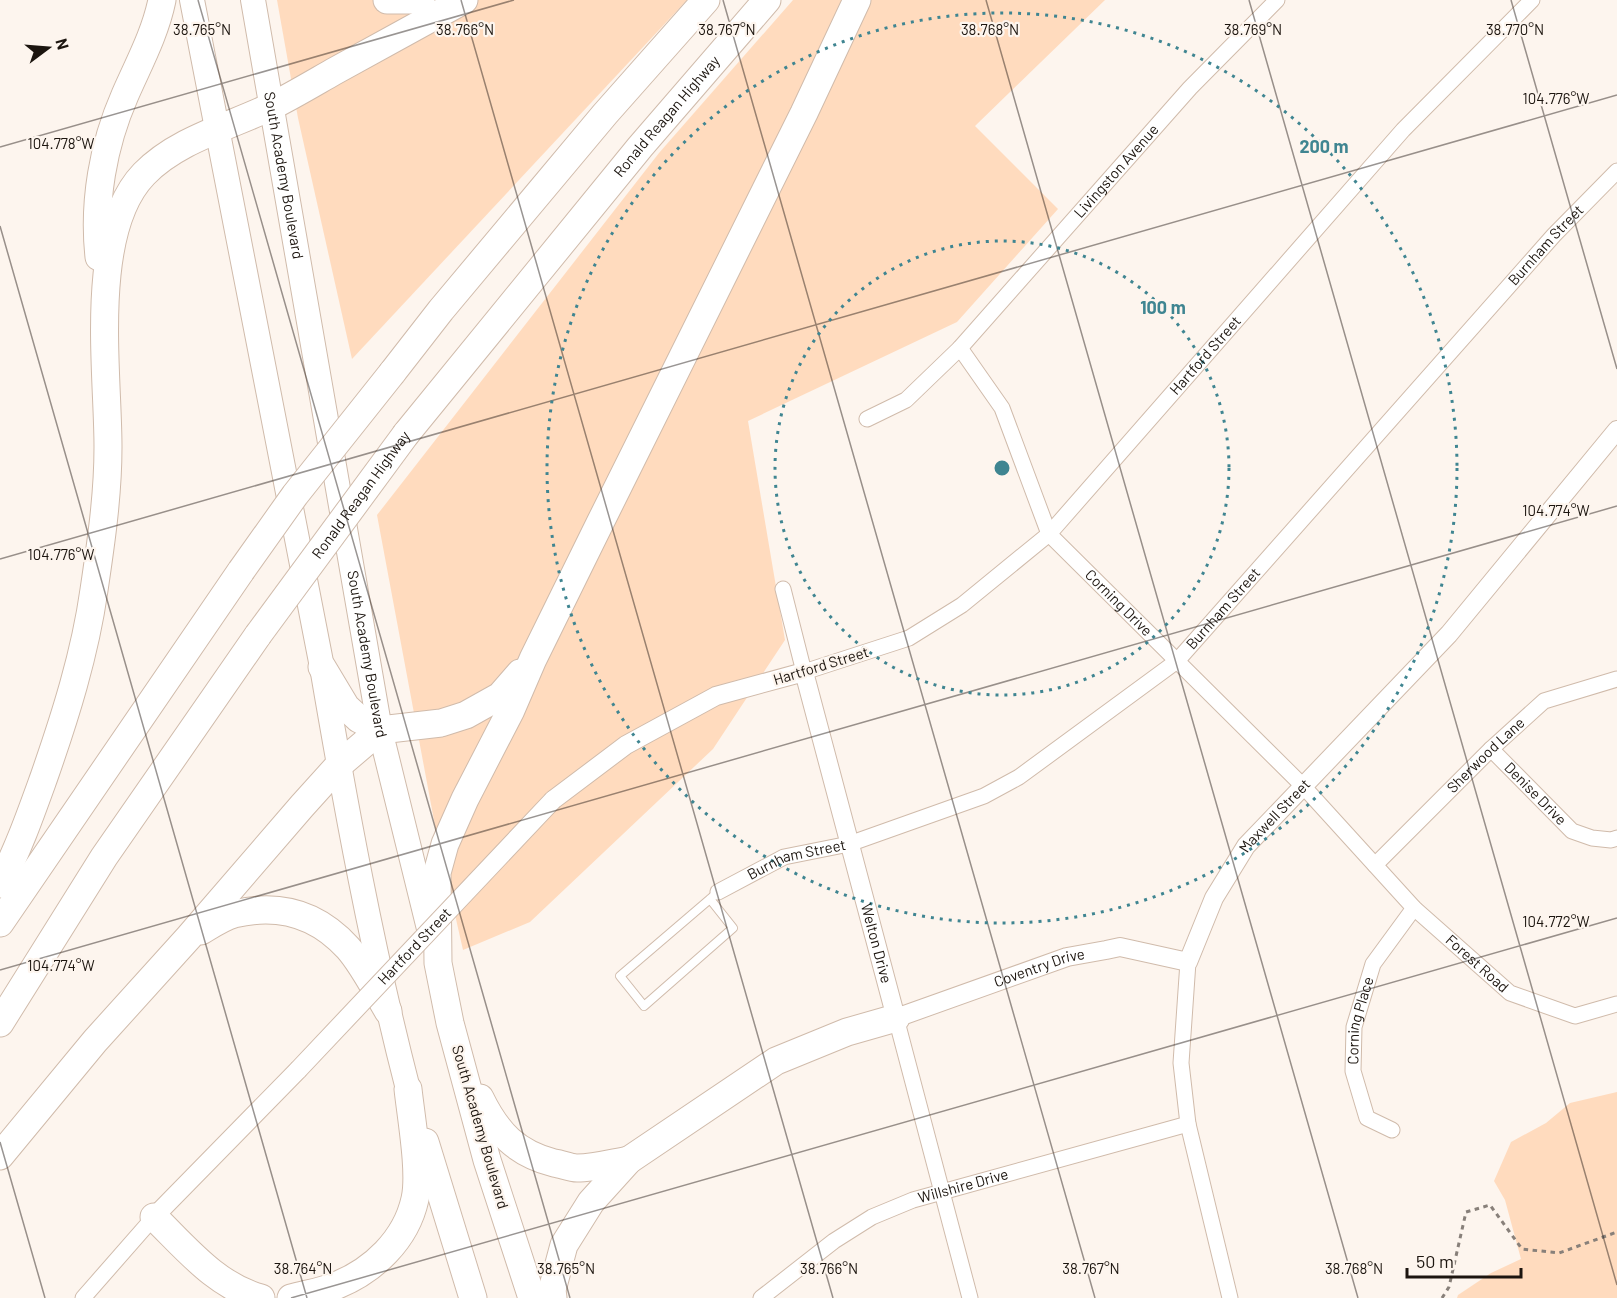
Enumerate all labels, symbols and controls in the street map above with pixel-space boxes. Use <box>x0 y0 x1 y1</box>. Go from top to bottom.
north arrow <box>18 18 78 78</box>
text: 38.765°N <box>173 20 231 38</box>
text: 38.766°N <box>436 20 494 38</box>
text: 38.767°N <box>698 20 756 38</box>
text: 38.768°N <box>961 20 1019 38</box>
text: 38.769°N <box>1224 20 1282 38</box>
text: 38.770°N <box>1486 20 1544 38</box>
text: N <box>52 36 73 51</box>
street label: Ronald Reagan Highway <box>609 51 723 180</box>
text: 104.776°W <box>1523 89 1589 107</box>
street label: South Academy Boulevard <box>261 90 308 260</box>
street label: Livingston Avenue <box>1070 120 1162 221</box>
text: 104.778°W <box>27 134 95 152</box>
text: 200 m <box>1299 135 1349 157</box>
street label: Burnham Street <box>1504 201 1587 289</box>
text: 100 m <box>1140 296 1186 318</box>
street label: Hartford Street <box>1165 312 1244 398</box>
street label: Ronald Reagan Highway <box>307 427 413 562</box>
centre of rings <box>992 458 1012 478</box>
text: 104.774°W <box>1522 501 1590 519</box>
text: 104.776°W <box>28 545 94 563</box>
street label: Burnham Street <box>1182 563 1263 653</box>
street label: Corning Drive <box>1082 565 1157 639</box>
street label: South Academy Boulevard <box>344 569 392 739</box>
street label: Hartford Street <box>771 642 871 688</box>
street label: Sherwood Lane <box>1443 713 1528 796</box>
street label: Denise Drive <box>1501 758 1571 828</box>
street label: Maxwell Street <box>1234 775 1313 855</box>
street label: Burnham Street <box>744 835 847 883</box>
street label: Welton Drive <box>858 901 896 985</box>
street label: Hartford Street <box>373 904 455 988</box>
text: 104.772°W <box>1522 912 1590 930</box>
street label: Forest Road <box>1442 930 1513 996</box>
street label: Coventry Drive <box>991 944 1086 990</box>
text: 104.774°W <box>27 956 95 974</box>
street label: Corning Place <box>1343 974 1377 1065</box>
street label: South Academy Boulevard <box>449 1043 513 1211</box>
street label: Willshire Drive <box>916 1164 1010 1206</box>
scale bar <box>1407 1241 1521 1279</box>
text: 50 m <box>1416 1250 1454 1272</box>
text: 38.764°N <box>274 1259 332 1277</box>
text: 38.765°N <box>537 1259 595 1277</box>
text: 38.766°N <box>800 1259 858 1277</box>
text: 38.767°N <box>1062 1259 1120 1277</box>
text: 38.768°N <box>1325 1259 1383 1277</box>

